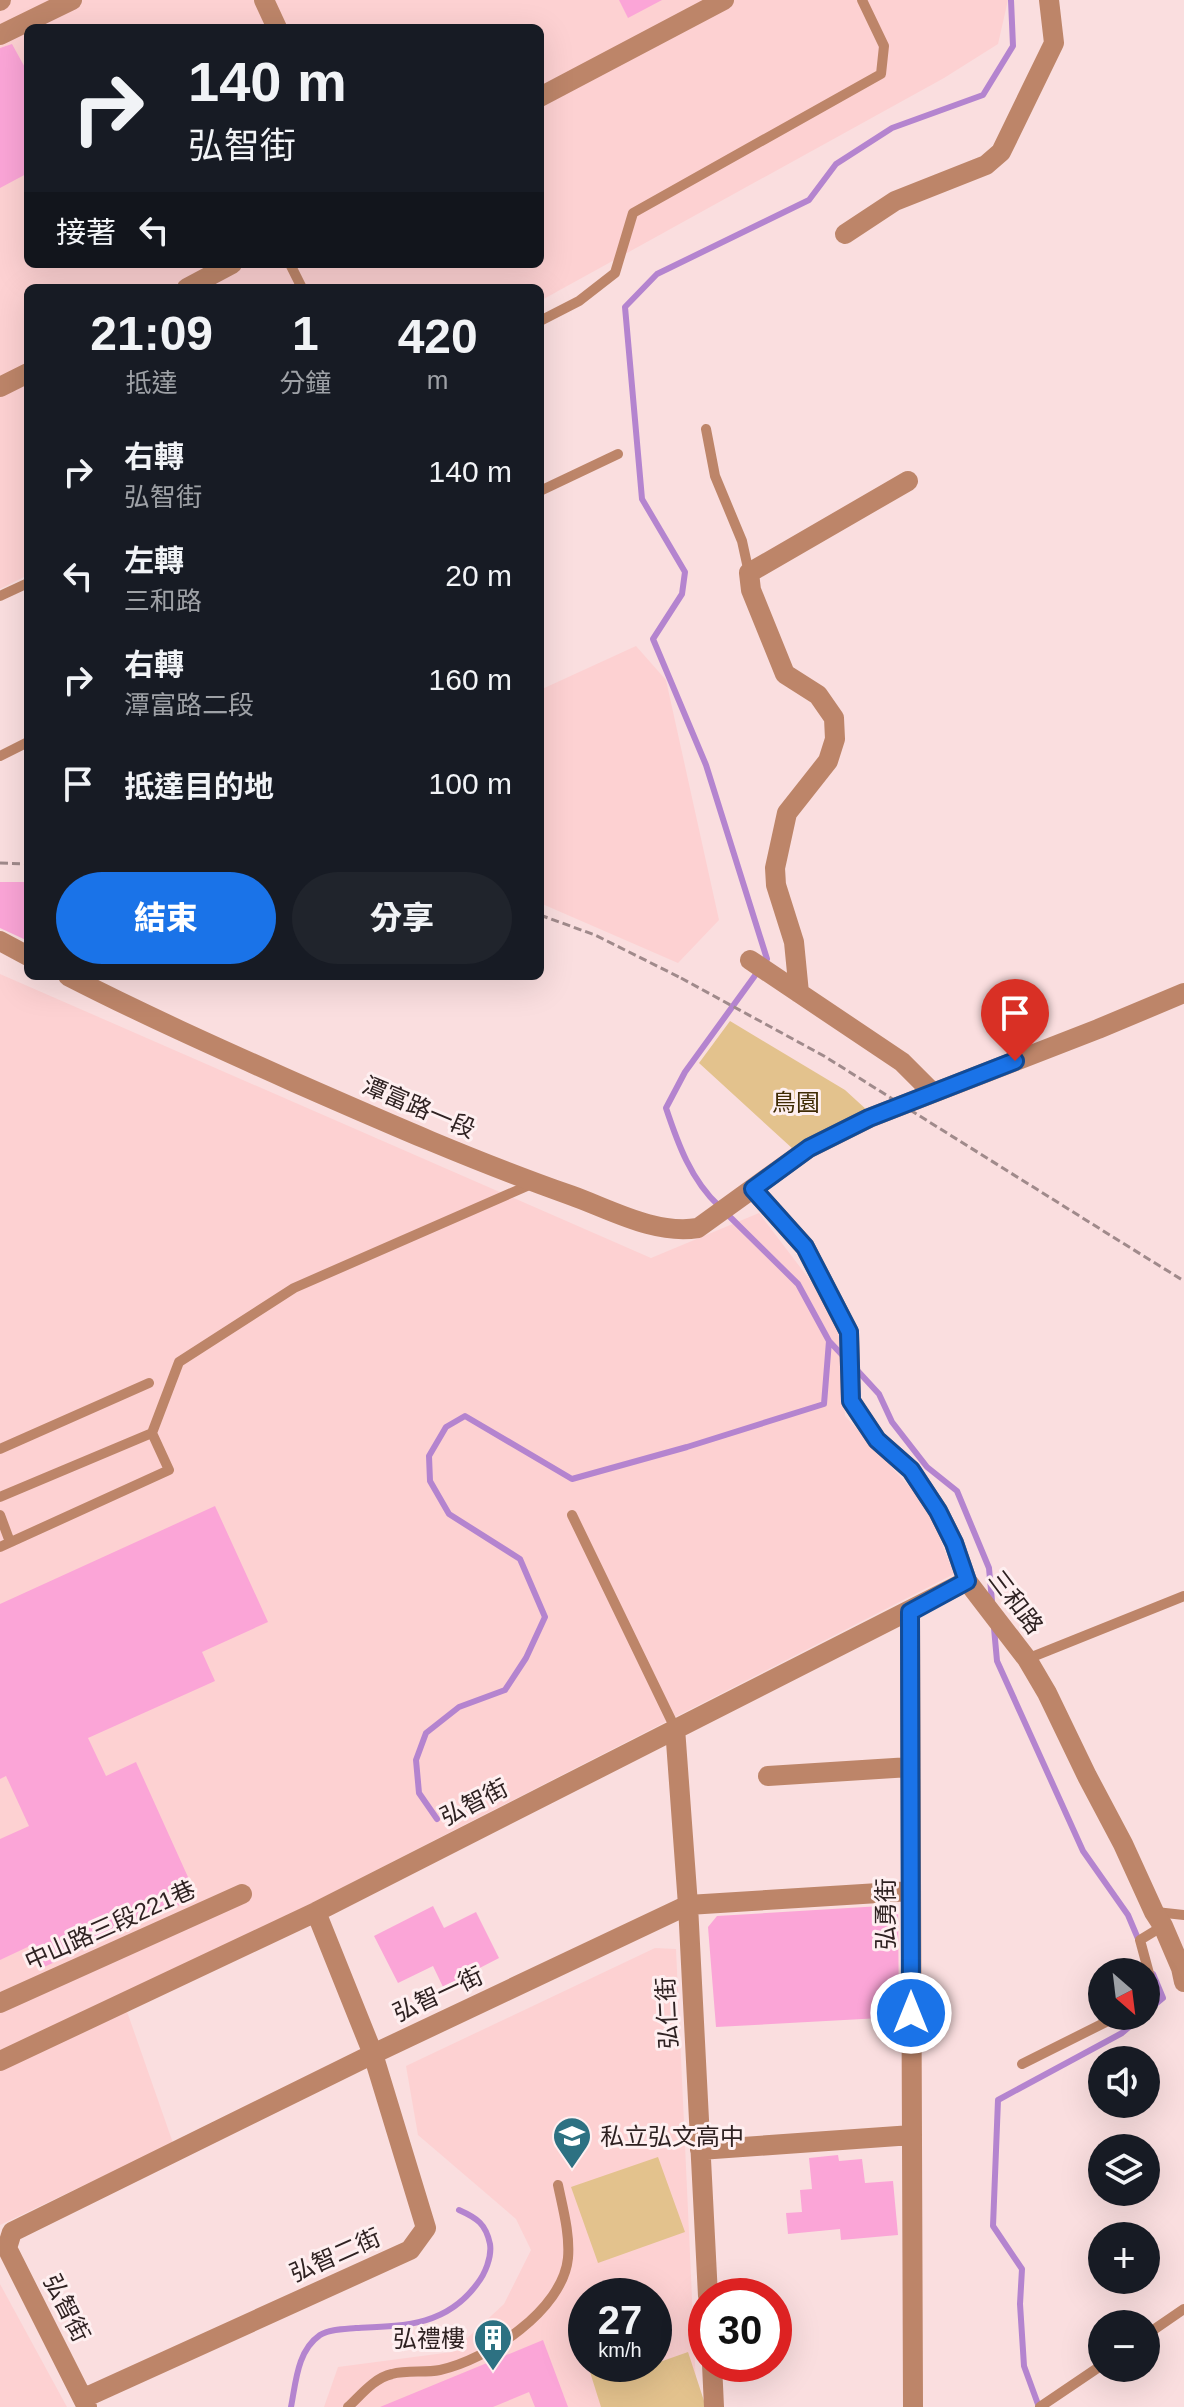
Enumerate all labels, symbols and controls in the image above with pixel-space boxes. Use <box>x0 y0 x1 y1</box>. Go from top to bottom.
text: 140 m <box>188 50 347 113</box>
icon: right <box>56 56 160 160</box>
text: 弘智街 <box>188 125 296 166</box>
icon: left <box>132 208 176 252</box>
text: 接著 <box>56 216 116 249</box>
text: 21:09 <box>90 307 213 360</box>
text: 1 <box>292 307 319 360</box>
text: 420 <box>398 310 478 363</box>
text: m <box>427 365 449 395</box>
text: 抵達 <box>126 368 178 398</box>
text: 分鐘 <box>279 368 331 398</box>
text: 右轉 <box>124 440 184 473</box>
icon: right <box>56 450 100 494</box>
text: 140 m <box>429 455 512 488</box>
text: 弘智街 <box>124 482 202 512</box>
text: 左轉 <box>124 544 184 577</box>
icon: left <box>56 554 100 598</box>
text: 20 m <box>445 559 512 592</box>
text: 三和路 <box>124 586 202 616</box>
text: 右轉 <box>124 648 184 681</box>
icon: right <box>56 658 100 702</box>
text: 160 m <box>429 663 512 696</box>
text: 潭富路二段 <box>124 690 254 720</box>
icon: arrive <box>56 762 100 806</box>
text: 100 m <box>429 767 512 800</box>
text: 抵達目的地 <box>124 770 274 803</box>
button: 結束 <box>56 872 276 964</box>
button: 分享 <box>292 872 512 964</box>
pin <box>981 979 1049 1061</box>
icon: arrive <box>993 991 1037 1035</box>
street label: 潭富路一段 <box>358 1071 480 1143</box>
park label: 鳥園 <box>772 1089 820 1116</box>
street label: 三和路 <box>984 1565 1048 1639</box>
street label: 弘智街 <box>436 1774 512 1830</box>
street label: 中山路三段221巷 <box>20 1875 200 1975</box>
street label: 弘勇街 <box>872 1878 899 1950</box>
north arrow <box>1088 1958 1160 2030</box>
map controls <box>1088 1958 1160 2382</box>
street label: 弘智一街 <box>389 1961 487 2027</box>
position arrow <box>869 1971 953 2055</box>
street label: 弘仁街 <box>652 1976 682 2050</box>
button: sound <box>1088 2046 1160 2118</box>
school or university icon: 私立弘文高中 <box>551 2115 593 2170</box>
place label: 私立弘文高中 <box>600 2123 744 2150</box>
button: layers <box>1088 2134 1160 2206</box>
button: + <box>1088 2222 1160 2294</box>
street label: 弘智二街 <box>286 2223 384 2287</box>
street label: 弘智街 <box>39 2270 95 2346</box>
speed limit sign: 30 <box>688 2278 792 2382</box>
text: 27 <box>598 2298 642 2342</box>
button: − <box>1088 2310 1160 2382</box>
building icon: 弘禮樓 <box>472 2317 514 2372</box>
place label: 弘禮樓 <box>393 2325 465 2352</box>
text: km/h <box>598 2339 642 2361</box>

